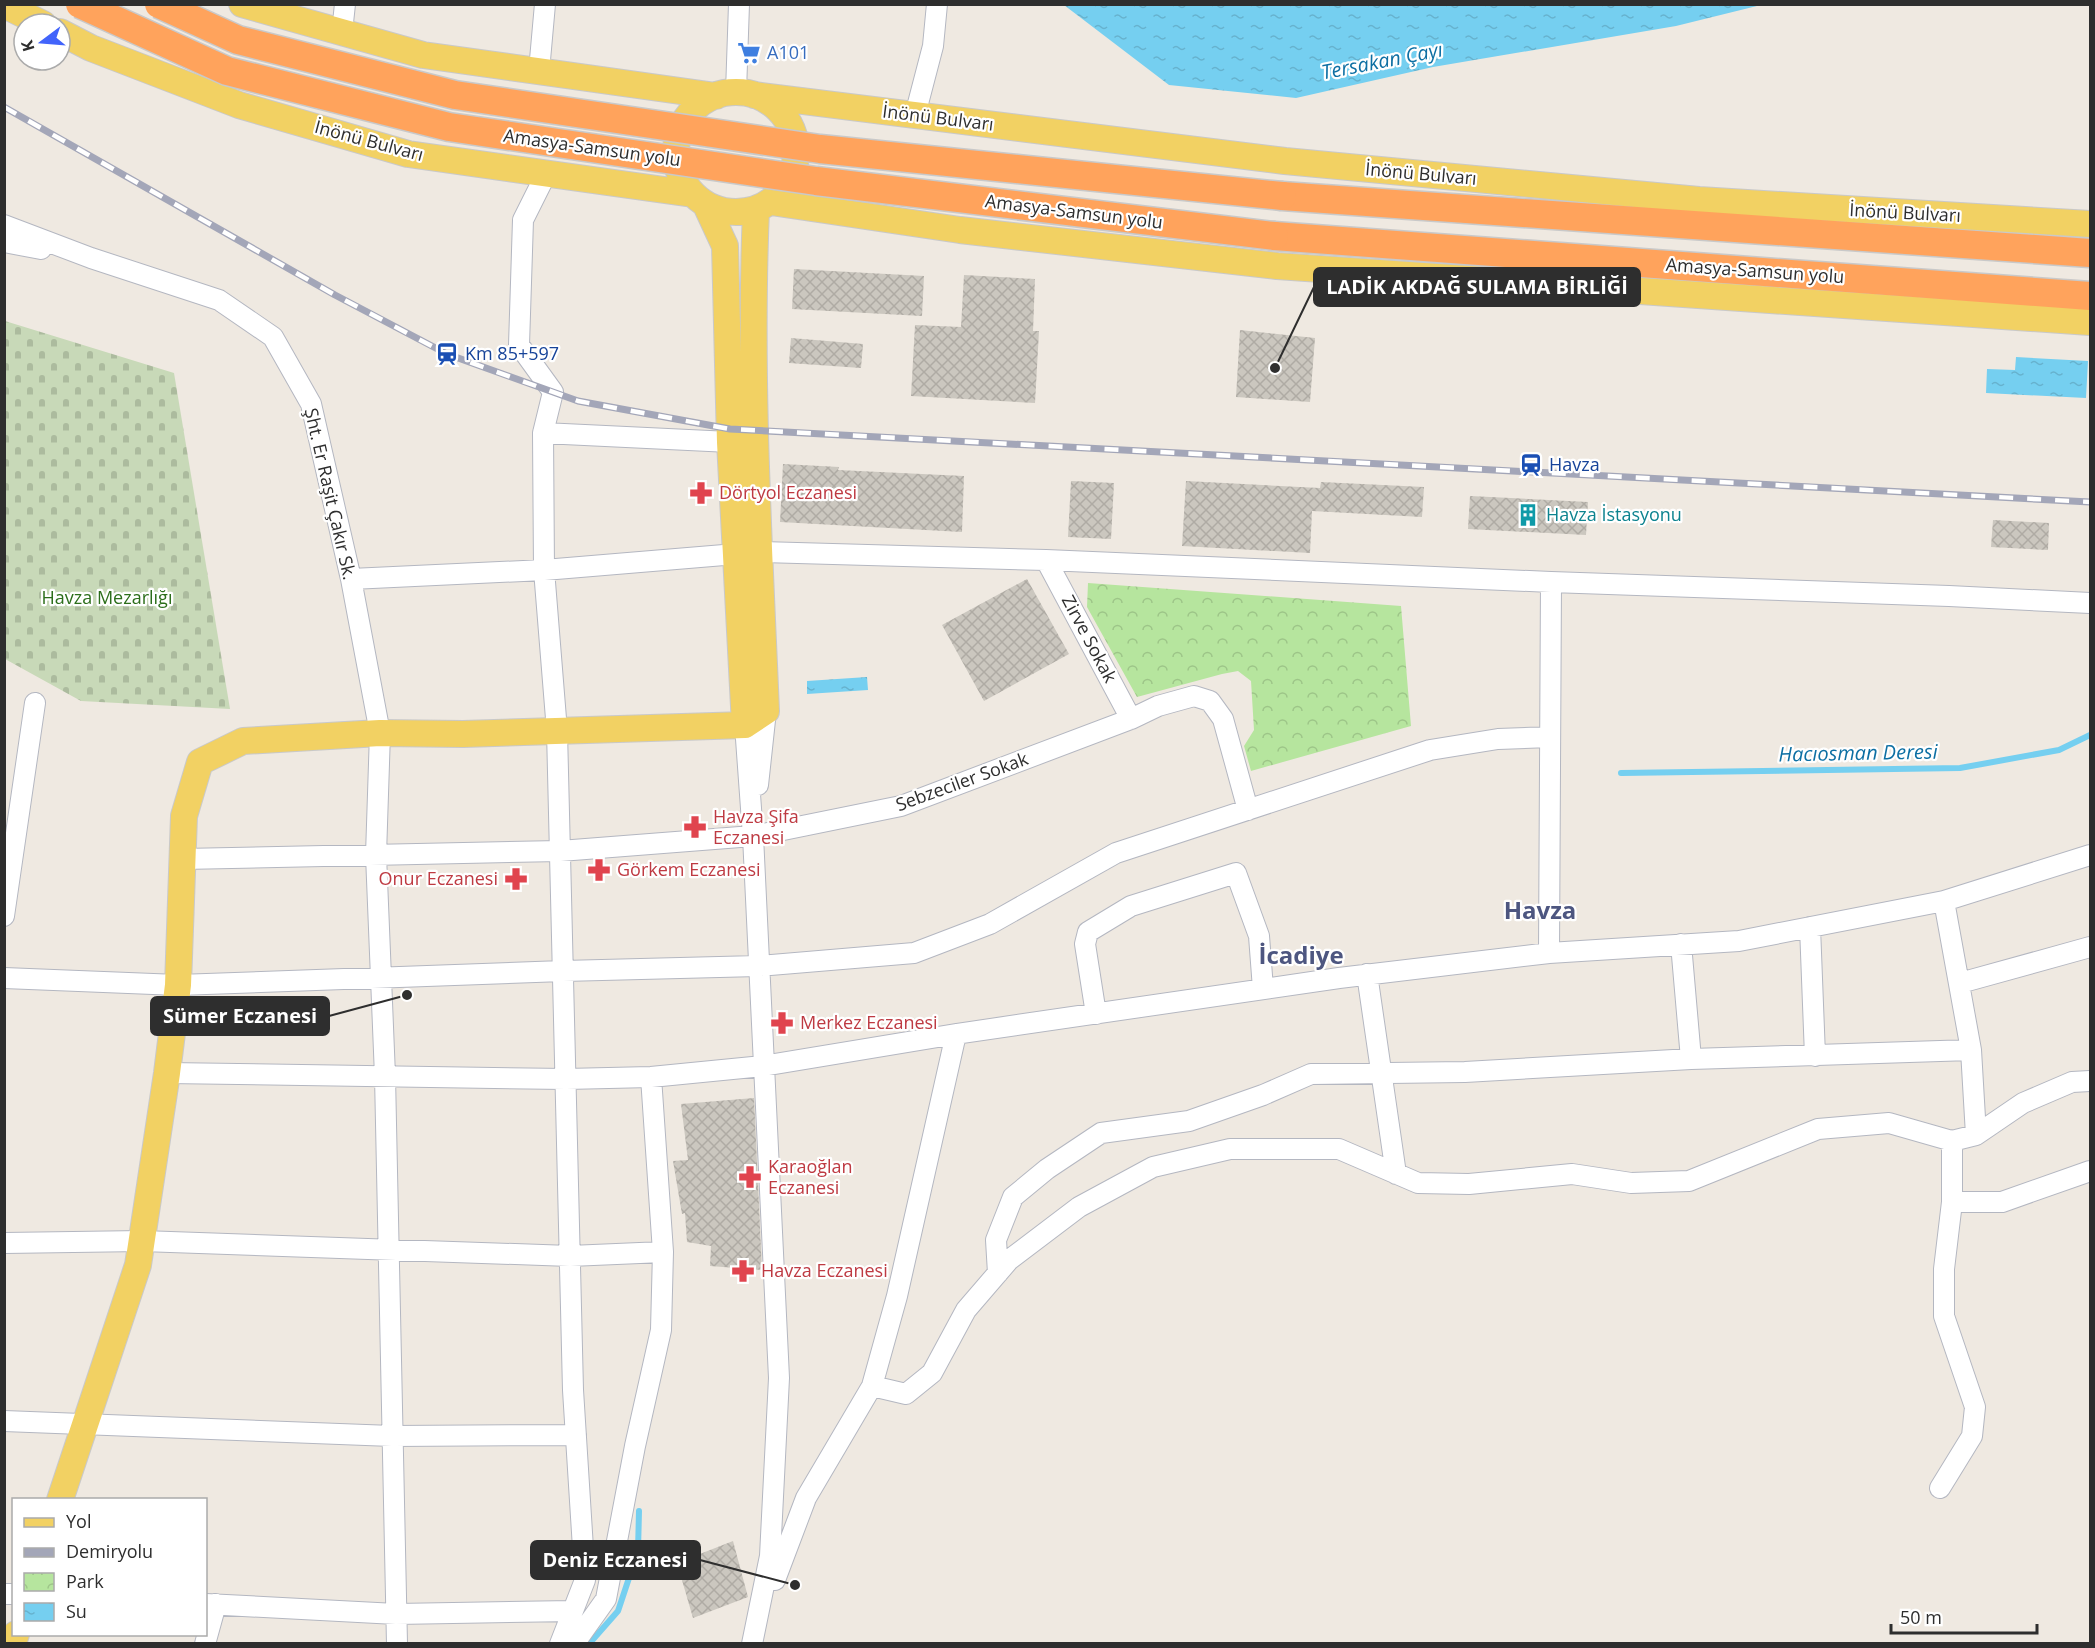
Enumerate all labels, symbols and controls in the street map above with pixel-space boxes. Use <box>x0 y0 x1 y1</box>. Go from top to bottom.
north arrow <box>12 12 72 72</box>
water label: Tersakan Çayı <box>1319 36 1445 85</box>
text: K <box>15 38 40 54</box>
supermarket icon: A101 <box>736 40 762 66</box>
place label: A101 <box>767 40 809 64</box>
street label: İnönü Bulvarı <box>881 98 995 136</box>
street label: İnönü Bulvarı <box>312 114 426 166</box>
street label: Amasya-Samsun yolu <box>502 123 682 171</box>
street label: İnönü Bulvarı <box>1364 156 1478 190</box>
street label: Amasya-Samsun yolu <box>984 188 1164 234</box>
street label: İnönü Bulvarı <box>1849 197 1961 227</box>
street label: Amasya-Samsun yolu <box>1665 252 1845 288</box>
callout: LADİK AKDAĞ SULAMA BİRLİĞİ <box>1314 268 1640 306</box>
text: LADİK AKDAĞ SULAMA BİRLİĞİ <box>1326 273 1628 300</box>
station icon: Km 85+597 <box>434 341 460 367</box>
place label: Km 85+597 <box>465 341 559 365</box>
street label: Şht. Er Raşit Çakır Sk. <box>300 406 362 582</box>
station icon: Havza <box>1518 452 1544 478</box>
place label: Havza <box>1549 452 1600 476</box>
pharmacy icon: Dörtyol Eczanesi <box>688 480 714 506</box>
place label: Dörtyol Eczanesi <box>719 480 857 504</box>
building icon: Havza İstasyonu <box>1515 502 1541 528</box>
place label: Havza İstasyonu <box>1546 502 1682 526</box>
park label: Havza Mezarlığı <box>42 585 172 609</box>
street label: Zirve Sokak <box>1057 591 1123 687</box>
water label: Hacıosman Deresi <box>1778 738 1939 767</box>
street label: Sebzeciler Sokak <box>892 746 1032 816</box>
place label: Havza Şifa Eczanesi <box>713 804 799 849</box>
pharmacy icon: Havza Şifa Eczanesi <box>682 814 708 840</box>
pharmacy icon: Görkem Eczanesi <box>586 857 612 883</box>
place label: Görkem Eczanesi <box>617 857 761 881</box>
place label: Onur Eczanesi <box>379 866 498 890</box>
pharmacy icon: Onur Eczanesi <box>503 866 529 892</box>
district label: Havza <box>1504 893 1576 926</box>
district label: İcadiye <box>1258 938 1344 971</box>
callout: Sümer Eczanesi <box>151 997 329 1035</box>
text: Sümer Eczanesi <box>163 1002 317 1029</box>
pharmacy icon: Merkez Eczanesi <box>769 1010 795 1036</box>
place label: Merkez Eczanesi <box>800 1010 938 1034</box>
place label: Karaoğlan Eczanesi <box>768 1154 853 1199</box>
pharmacy icon: Karaoğlan Eczanesi <box>737 1164 763 1190</box>
pharmacy icon: Havza Eczanesi <box>730 1258 756 1284</box>
place label: Havza Eczanesi <box>761 1258 888 1282</box>
legend <box>12 1498 207 1636</box>
text: Yol <box>66 1509 91 1533</box>
text: Demiryolu <box>66 1539 153 1563</box>
callout: Deniz Eczanesi <box>531 1541 700 1579</box>
text: Deniz Eczanesi <box>542 1546 688 1573</box>
text: Park <box>66 1569 104 1593</box>
scale bar <box>1891 1597 2036 1635</box>
text: Su <box>66 1599 87 1623</box>
text: 50 m <box>1900 1605 1942 1629</box>

